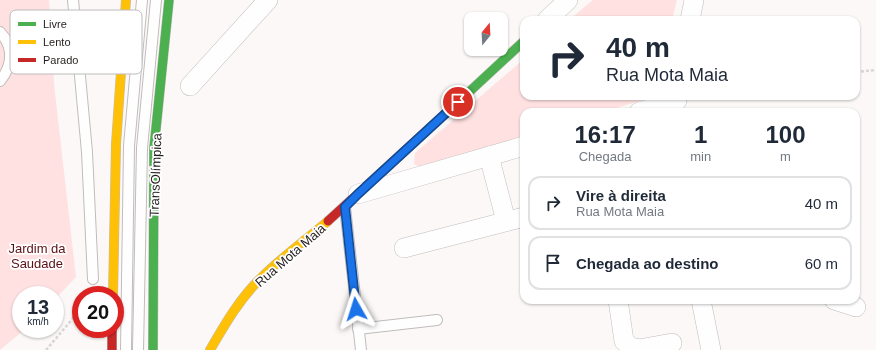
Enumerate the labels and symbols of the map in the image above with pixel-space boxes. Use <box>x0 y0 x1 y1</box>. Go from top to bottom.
legend <box>10 10 142 74</box>
north arrow <box>464 12 508 56</box>
text: Livre <box>43 18 67 30</box>
text: Lento <box>43 36 71 48</box>
text: Parado <box>43 54 78 66</box>
pin <box>441 85 475 119</box>
street label: TransOlímpica <box>147 132 164 217</box>
street label: Rua Mota Maia <box>252 220 329 290</box>
park label: Jardim da Saudade <box>8 241 66 271</box>
speed limit sign: 20 <box>72 286 124 338</box>
position arrow <box>335 288 377 330</box>

